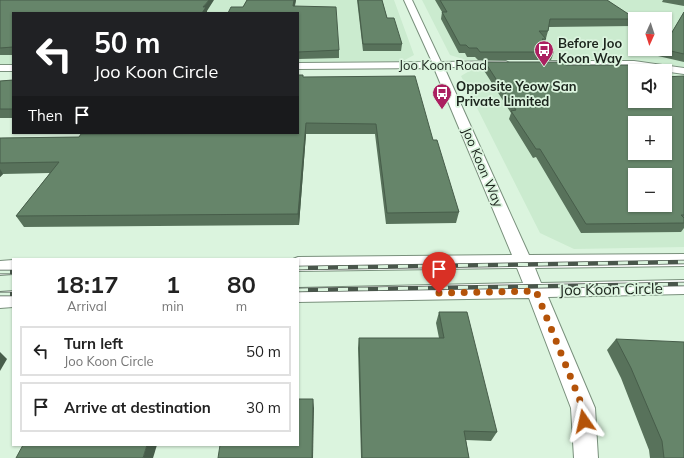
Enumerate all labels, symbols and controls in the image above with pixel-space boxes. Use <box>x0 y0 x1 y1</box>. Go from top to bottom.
north arrow <box>628 12 672 56</box>
map controls <box>628 12 672 212</box>
text: 50 m <box>94 25 160 60</box>
icon: left <box>28 28 80 80</box>
place label: Before Joo Koon Way <box>558 35 623 67</box>
bus stop icon: Before Joo Koon Way <box>533 39 555 67</box>
street label: Joo Koon Road <box>399 57 487 73</box>
text: Joo Koon Circle <box>94 60 218 83</box>
button: sound <box>628 64 672 108</box>
place label: Opposite Yeow San Private Limited <box>456 78 577 109</box>
bus stop icon: Opposite Yeow San Private Limited <box>431 82 453 110</box>
icon: arrive <box>71 104 93 126</box>
text: Then <box>28 106 63 125</box>
button: + <box>628 116 672 160</box>
street label: Joo Koon Way <box>459 125 507 209</box>
button: − <box>628 168 672 212</box>
pin <box>422 252 456 293</box>
icon: arrive <box>428 258 450 280</box>
text: 18:17 <box>55 269 119 299</box>
text: 1 <box>166 269 180 299</box>
text: 80 <box>227 269 256 299</box>
street label: Joo Koon Circle <box>559 279 663 299</box>
text: Arrival <box>67 298 107 314</box>
text: min <box>162 298 184 314</box>
text: m <box>236 298 247 314</box>
text: Turn left <box>64 334 123 353</box>
icon: left <box>30 340 52 362</box>
text: 50 m <box>246 342 281 361</box>
text: Joo Koon Circle <box>64 353 154 369</box>
icon: arrive <box>30 396 52 418</box>
text: Arrive at destination <box>64 398 211 417</box>
text: 30 m <box>246 398 281 417</box>
position arrow <box>563 400 605 442</box>

